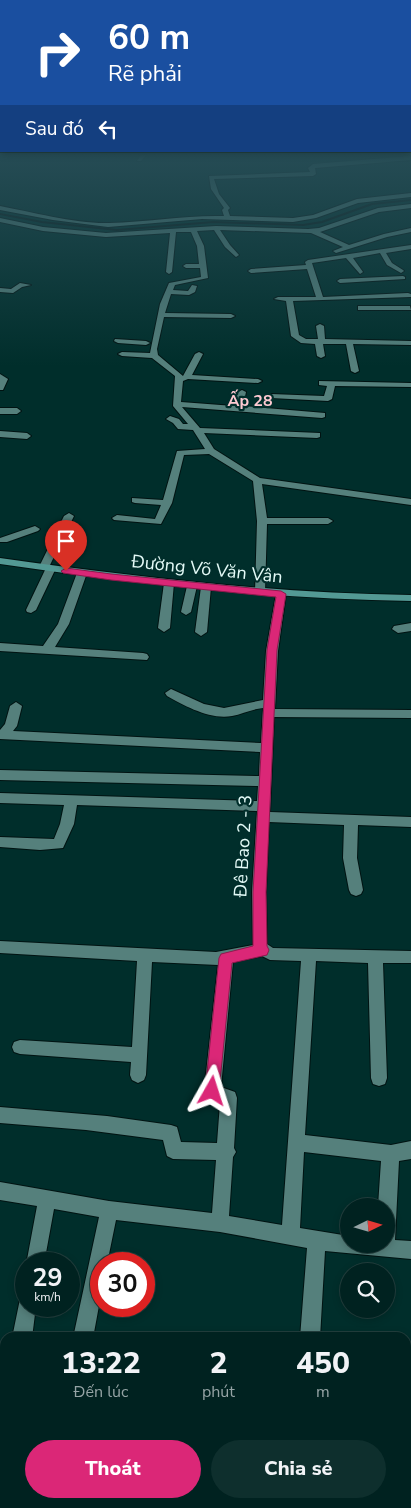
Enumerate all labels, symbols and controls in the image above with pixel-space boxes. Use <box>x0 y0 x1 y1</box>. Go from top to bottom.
text: 60 m <box>108 14 190 61</box>
icon: right <box>25 20 90 85</box>
text: Rẽ phải <box>108 59 182 89</box>
icon: left <box>94 115 122 143</box>
text: Sau đó <box>25 116 84 142</box>
district label: Ấp 28 <box>227 389 273 412</box>
pin <box>45 520 87 571</box>
icon: arrive <box>52 527 80 555</box>
street label: Đường Võ Văn Vân <box>129 549 284 589</box>
street label: Đê Bao 2 - 3 <box>228 794 258 899</box>
position arrow <box>185 1064 237 1116</box>
north arrow <box>340 1198 395 1252</box>
map controls <box>340 1198 395 1318</box>
speed limit sign: 30 <box>90 1252 155 1317</box>
text: 29 <box>32 1261 63 1295</box>
button: search <box>340 1263 395 1318</box>
text: km/h <box>34 1289 61 1305</box>
text: 13:22 <box>61 1343 141 1384</box>
text: 2 <box>209 1343 227 1384</box>
text: 450 <box>296 1343 350 1384</box>
text: Đến lúc <box>74 1381 128 1403</box>
text: phút <box>202 1381 235 1403</box>
text: m <box>316 1381 330 1403</box>
button: Thoát <box>25 1440 201 1498</box>
button: Chia sẻ <box>211 1440 386 1498</box>

